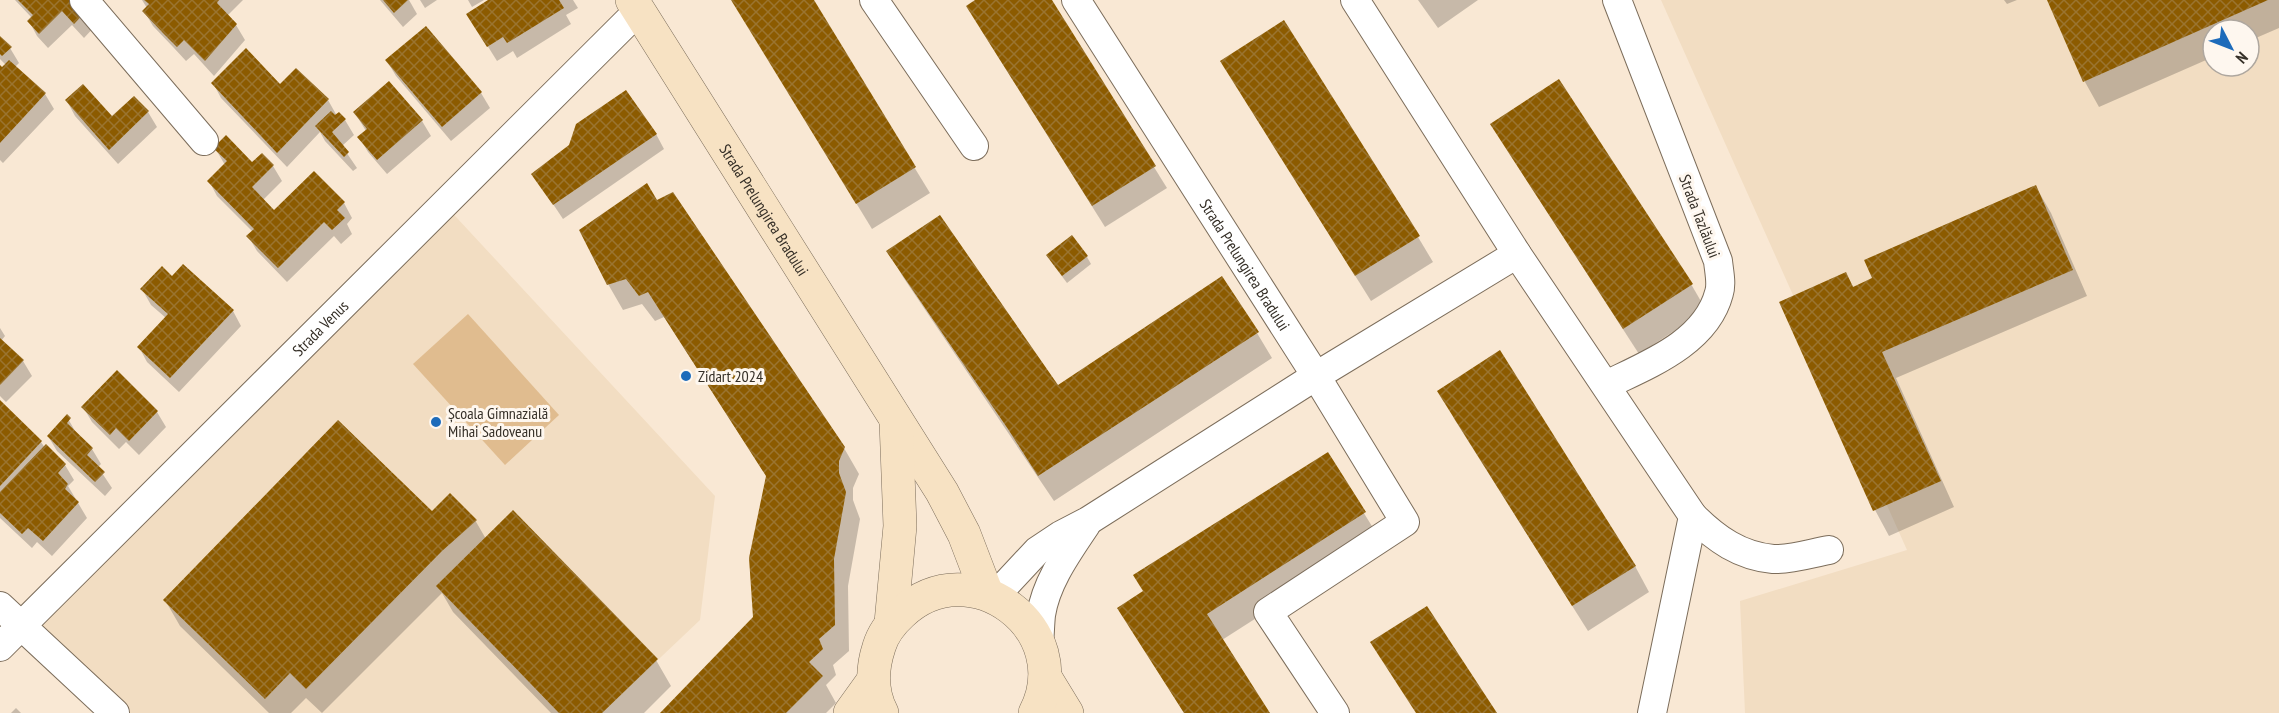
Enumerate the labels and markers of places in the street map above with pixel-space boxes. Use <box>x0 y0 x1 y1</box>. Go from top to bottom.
place label: Zidart 2024 <box>698 366 763 386</box>
marker: Zidart 2024 <box>679 369 693 383</box>
place label: Școala Gimnazială Mihai Sadoveanu <box>448 403 548 441</box>
marker: Școala Gimnazială Mihai Sadoveanu <box>429 415 443 429</box>

